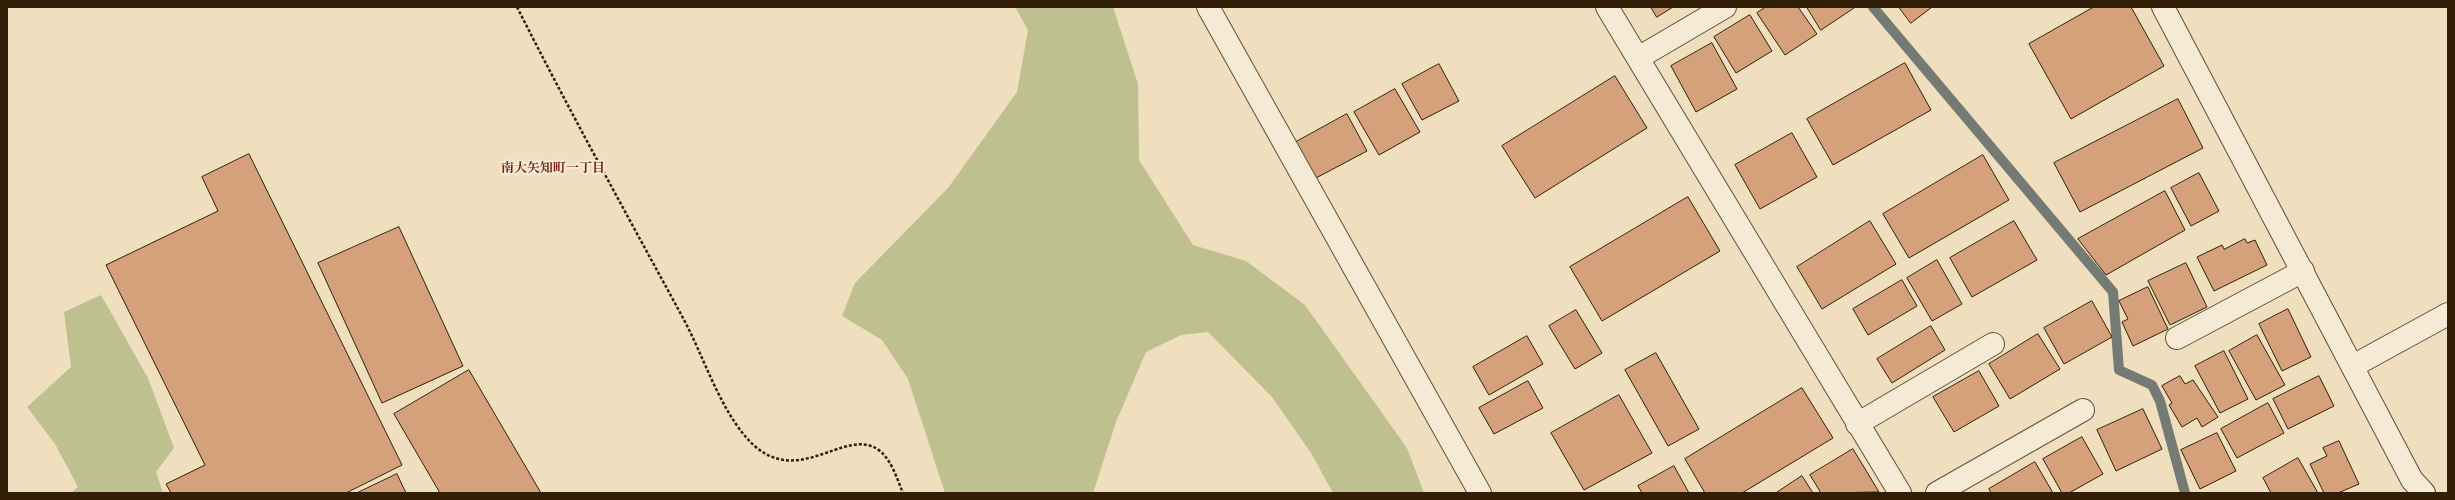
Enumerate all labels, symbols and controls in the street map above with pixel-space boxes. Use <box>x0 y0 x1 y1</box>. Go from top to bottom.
district label: 南大矢知町一丁目 <box>501 161 605 177</box>

